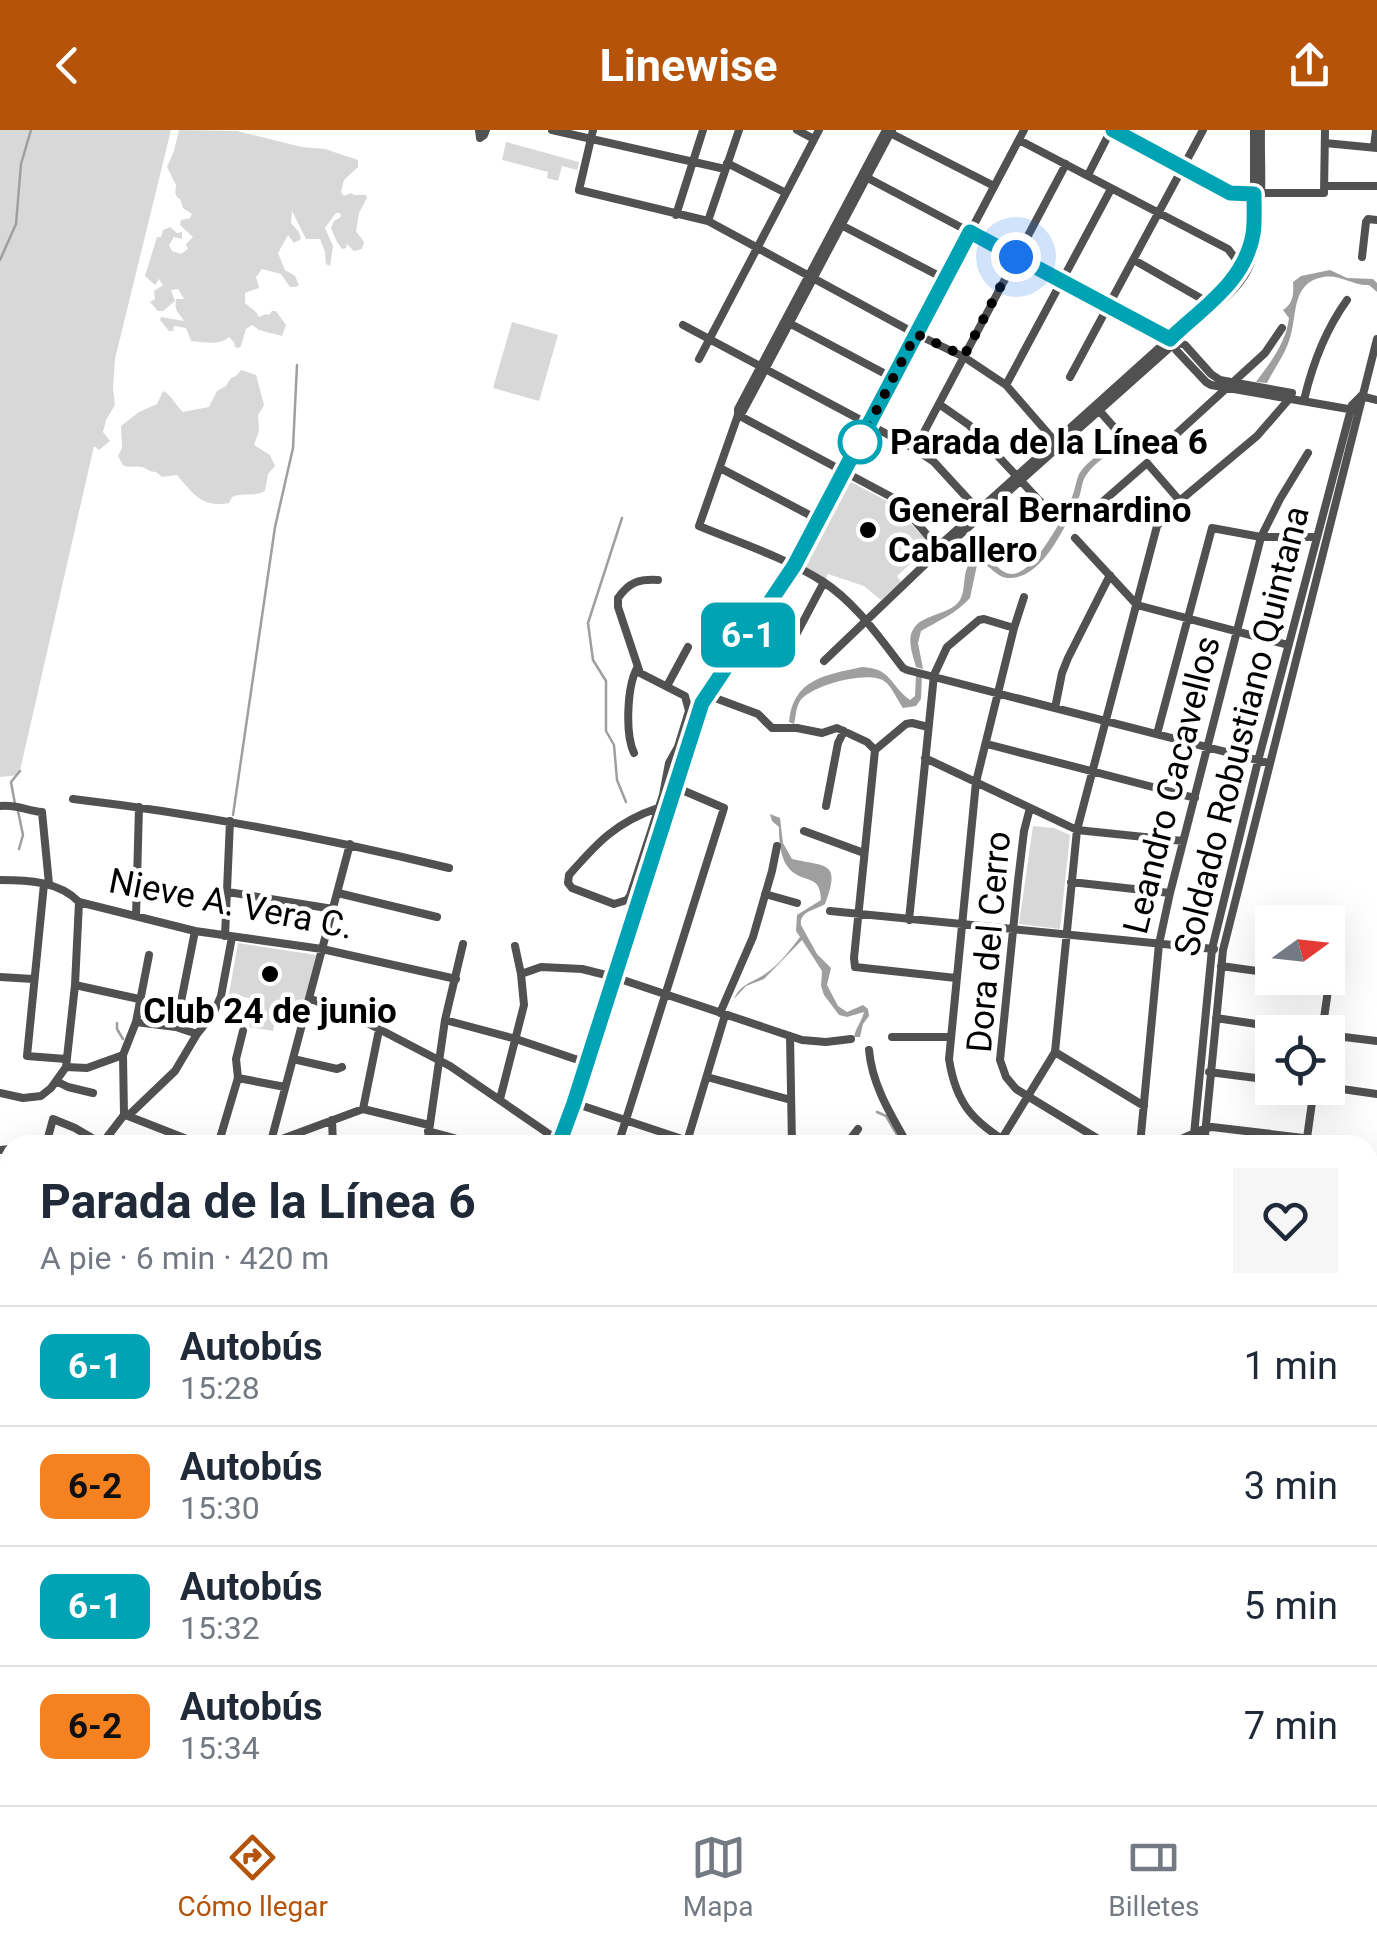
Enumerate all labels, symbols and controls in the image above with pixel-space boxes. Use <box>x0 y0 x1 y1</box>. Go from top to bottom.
icon: back <box>40 38 95 93</box>
icon: share <box>1282 38 1337 93</box>
text: Linewise <box>599 39 778 92</box>
your location <box>991 232 1041 282</box>
marker: Parada de la Línea 6 <box>839 421 881 463</box>
place label: Parada de la Línea 6 <box>890 422 1208 463</box>
place label: General Bernardino Caballero <box>888 490 1191 571</box>
street label: Soldado Robustiano Quintana <box>1166 502 1318 960</box>
marker: General Bernardino Caballero <box>857 519 879 541</box>
line badge: 6-1 <box>690 602 806 668</box>
text: 6-1 <box>721 615 775 656</box>
street label: Leandro Cacavellos <box>1115 632 1229 938</box>
street label: Dora del Cerro <box>959 830 1019 1054</box>
street label: Nieve A. Vera C. <box>106 860 356 948</box>
north arrow <box>1255 905 1345 995</box>
map controls <box>1255 905 1345 1105</box>
marker: Club 24 de junio <box>259 963 281 985</box>
place label: Club 24 de junio <box>143 991 397 1032</box>
button: locate <box>1255 1015 1345 1105</box>
button: heart <box>1233 1168 1338 1273</box>
text: Parada de la Línea 6 <box>40 1173 476 1230</box>
text: A pie · 6 min · 420 m <box>40 1239 329 1277</box>
text: Autobús <box>180 1325 323 1369</box>
text: 1 min <box>1244 1344 1338 1388</box>
text: 6-1 <box>68 1346 122 1387</box>
text: 15:28 <box>180 1369 260 1407</box>
text: Autobús <box>180 1445 323 1489</box>
text: 3 min <box>1244 1464 1338 1508</box>
text: 6-2 <box>68 1466 122 1507</box>
text: 15:30 <box>180 1489 260 1527</box>
text: Autobús <box>180 1565 323 1609</box>
text: 5 min <box>1244 1584 1338 1628</box>
text: 6-1 <box>68 1586 122 1627</box>
text: 15:32 <box>180 1609 260 1647</box>
text: Autobús <box>180 1685 323 1729</box>
text: 7 min <box>1244 1704 1338 1748</box>
text: 6-2 <box>68 1706 122 1747</box>
text: 15:34 <box>180 1729 260 1767</box>
tab: Cómo llegar <box>177 1830 328 1923</box>
tab: Mapa <box>683 1830 754 1923</box>
tab: Billetes <box>1108 1830 1200 1923</box>

